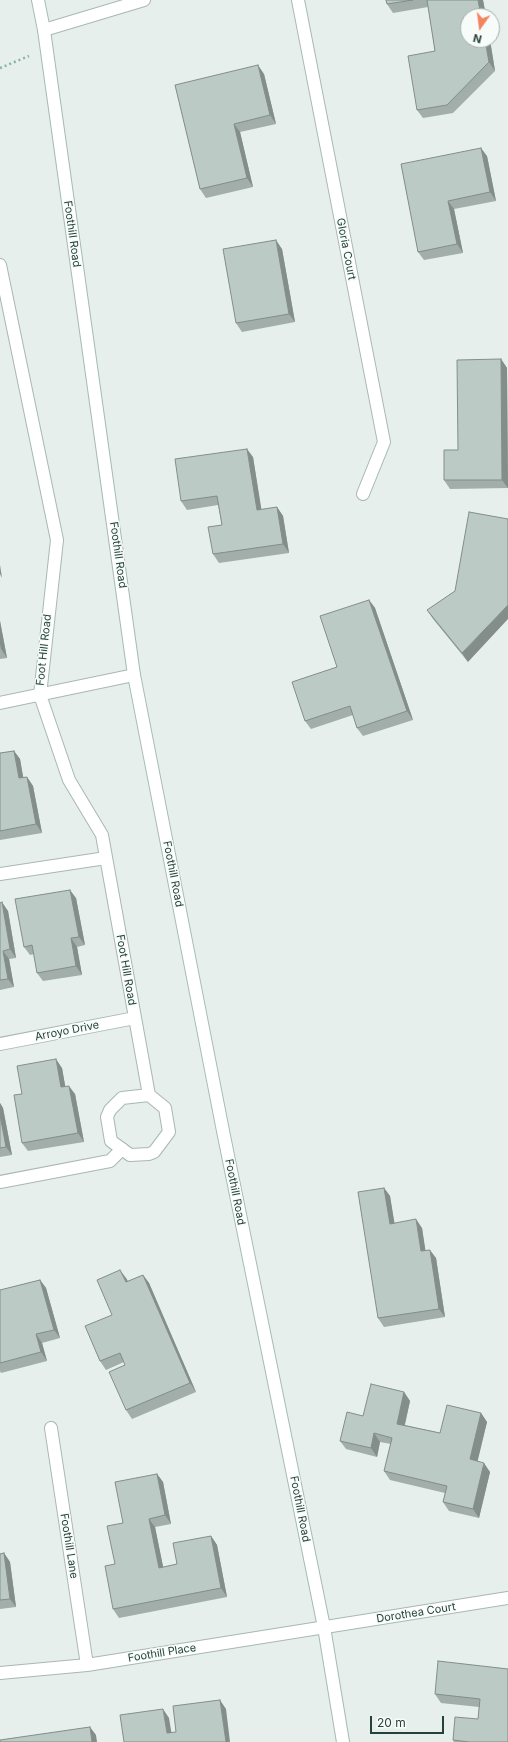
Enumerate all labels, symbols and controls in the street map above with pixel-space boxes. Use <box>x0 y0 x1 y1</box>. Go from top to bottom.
north arrow <box>460 8 500 48</box>
text: N <box>472 31 483 46</box>
street label: Foothill Road <box>61 200 83 268</box>
street label: Gloria Court <box>334 217 358 281</box>
street label: Foothill Road <box>107 521 129 589</box>
street label: Foot Hill Road <box>34 614 54 686</box>
street label: Foothill Road <box>160 840 186 908</box>
street label: Foot Hill Road <box>113 934 139 1006</box>
street label: Arroyo Drive <box>34 1018 100 1044</box>
street label: Foothill Road <box>222 1158 248 1226</box>
street label: Foothill Road <box>287 1475 313 1543</box>
street label: Foothill Lane <box>57 1512 81 1580</box>
street label: Dorothea Court <box>375 1600 457 1626</box>
street label: Foothill Place <box>127 1641 197 1665</box>
scale bar <box>372 1708 446 1734</box>
text: 20 m <box>377 1715 406 1730</box>

